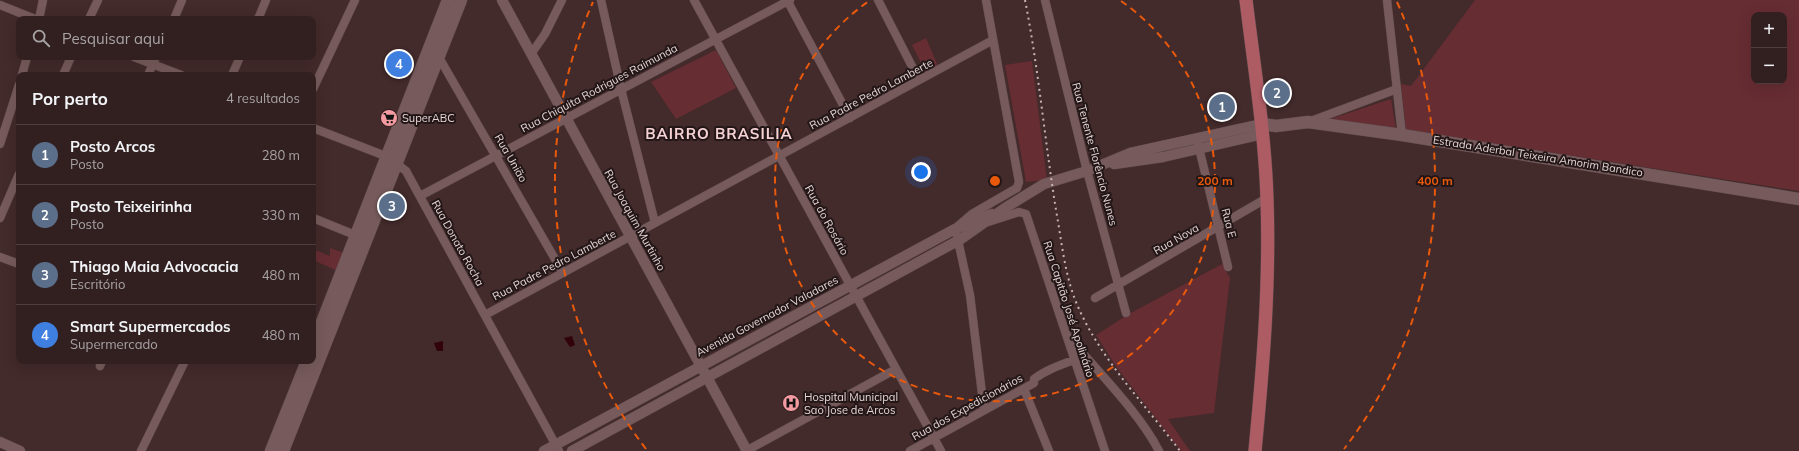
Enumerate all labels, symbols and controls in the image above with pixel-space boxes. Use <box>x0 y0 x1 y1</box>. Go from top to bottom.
map controls <box>1751 12 1787 84</box>
button: + <box>1751 12 1787 48</box>
search box <box>16 16 316 60</box>
icon: search <box>30 27 52 49</box>
text: Pesquisar aqui <box>62 29 164 48</box>
street label: Rua Chiquita Rodrigues Raimunda <box>518 41 680 135</box>
button: − <box>1751 48 1787 84</box>
pin: 4 <box>386 49 412 79</box>
street label: Rua Padre Pedro Lamberte <box>807 55 935 133</box>
pin: 2 <box>1264 78 1290 108</box>
street label: Rua Tenente Florêncio Nunes <box>1069 81 1121 227</box>
text: Por perto <box>32 88 108 109</box>
text: 4 resultados <box>226 90 300 106</box>
pin: 1 <box>1209 92 1235 122</box>
supermarket icon: SuperABC <box>379 108 399 128</box>
place label: SuperABC <box>402 111 455 125</box>
district label: BAIRRO BRASILIA <box>645 124 793 143</box>
street label: Rua União <box>492 131 530 185</box>
street label: Estrada Aderbal Teixeira Amorim Bandico <box>1432 132 1644 180</box>
text: Posto Arcos <box>70 137 155 156</box>
text: 1 <box>41 147 49 163</box>
text: 280 m <box>262 147 300 163</box>
text: Posto <box>70 156 104 172</box>
your location <box>911 162 931 182</box>
street label: Rua Joaquim Murtinho <box>601 167 669 273</box>
text: 200 m <box>1197 173 1233 188</box>
text: 400 m <box>1417 173 1453 188</box>
centre of rings <box>988 174 1002 188</box>
street label: Rua do Rosário <box>802 183 852 257</box>
pin: 3 <box>379 191 405 221</box>
text: Posto Teixeirinha <box>70 197 192 216</box>
street label: Rua Donato Rocha <box>429 198 487 288</box>
text: 2 <box>41 207 49 223</box>
text: 330 m <box>262 207 300 223</box>
street label: Rua E <box>1219 207 1239 239</box>
text: Posto <box>70 216 104 232</box>
street label: Rua Nova <box>1151 220 1201 258</box>
street label: Rua Padre Pedro Lamberte <box>490 226 618 304</box>
street label: Rua Capitão José Apolinário <box>1040 239 1098 379</box>
text: Thiago Maia Advocacia <box>70 257 239 276</box>
text: 3 <box>41 267 49 283</box>
text: 480 m <box>262 267 300 283</box>
street label: Avenida Governador Valadares <box>694 273 840 359</box>
text: Escritório <box>70 276 125 292</box>
text: Smart Supermercados <box>70 317 231 336</box>
text: 4 <box>41 327 49 343</box>
text: 480 m <box>262 327 300 343</box>
text: Supermercado <box>70 336 158 352</box>
street label: Rua dos Expedicionários <box>909 371 1025 443</box>
place label: Hospital Municipal Sao Jose de Arcos <box>804 390 898 417</box>
hospital icon: Hospital Municipal Sao Jose de Arcos <box>781 393 801 413</box>

